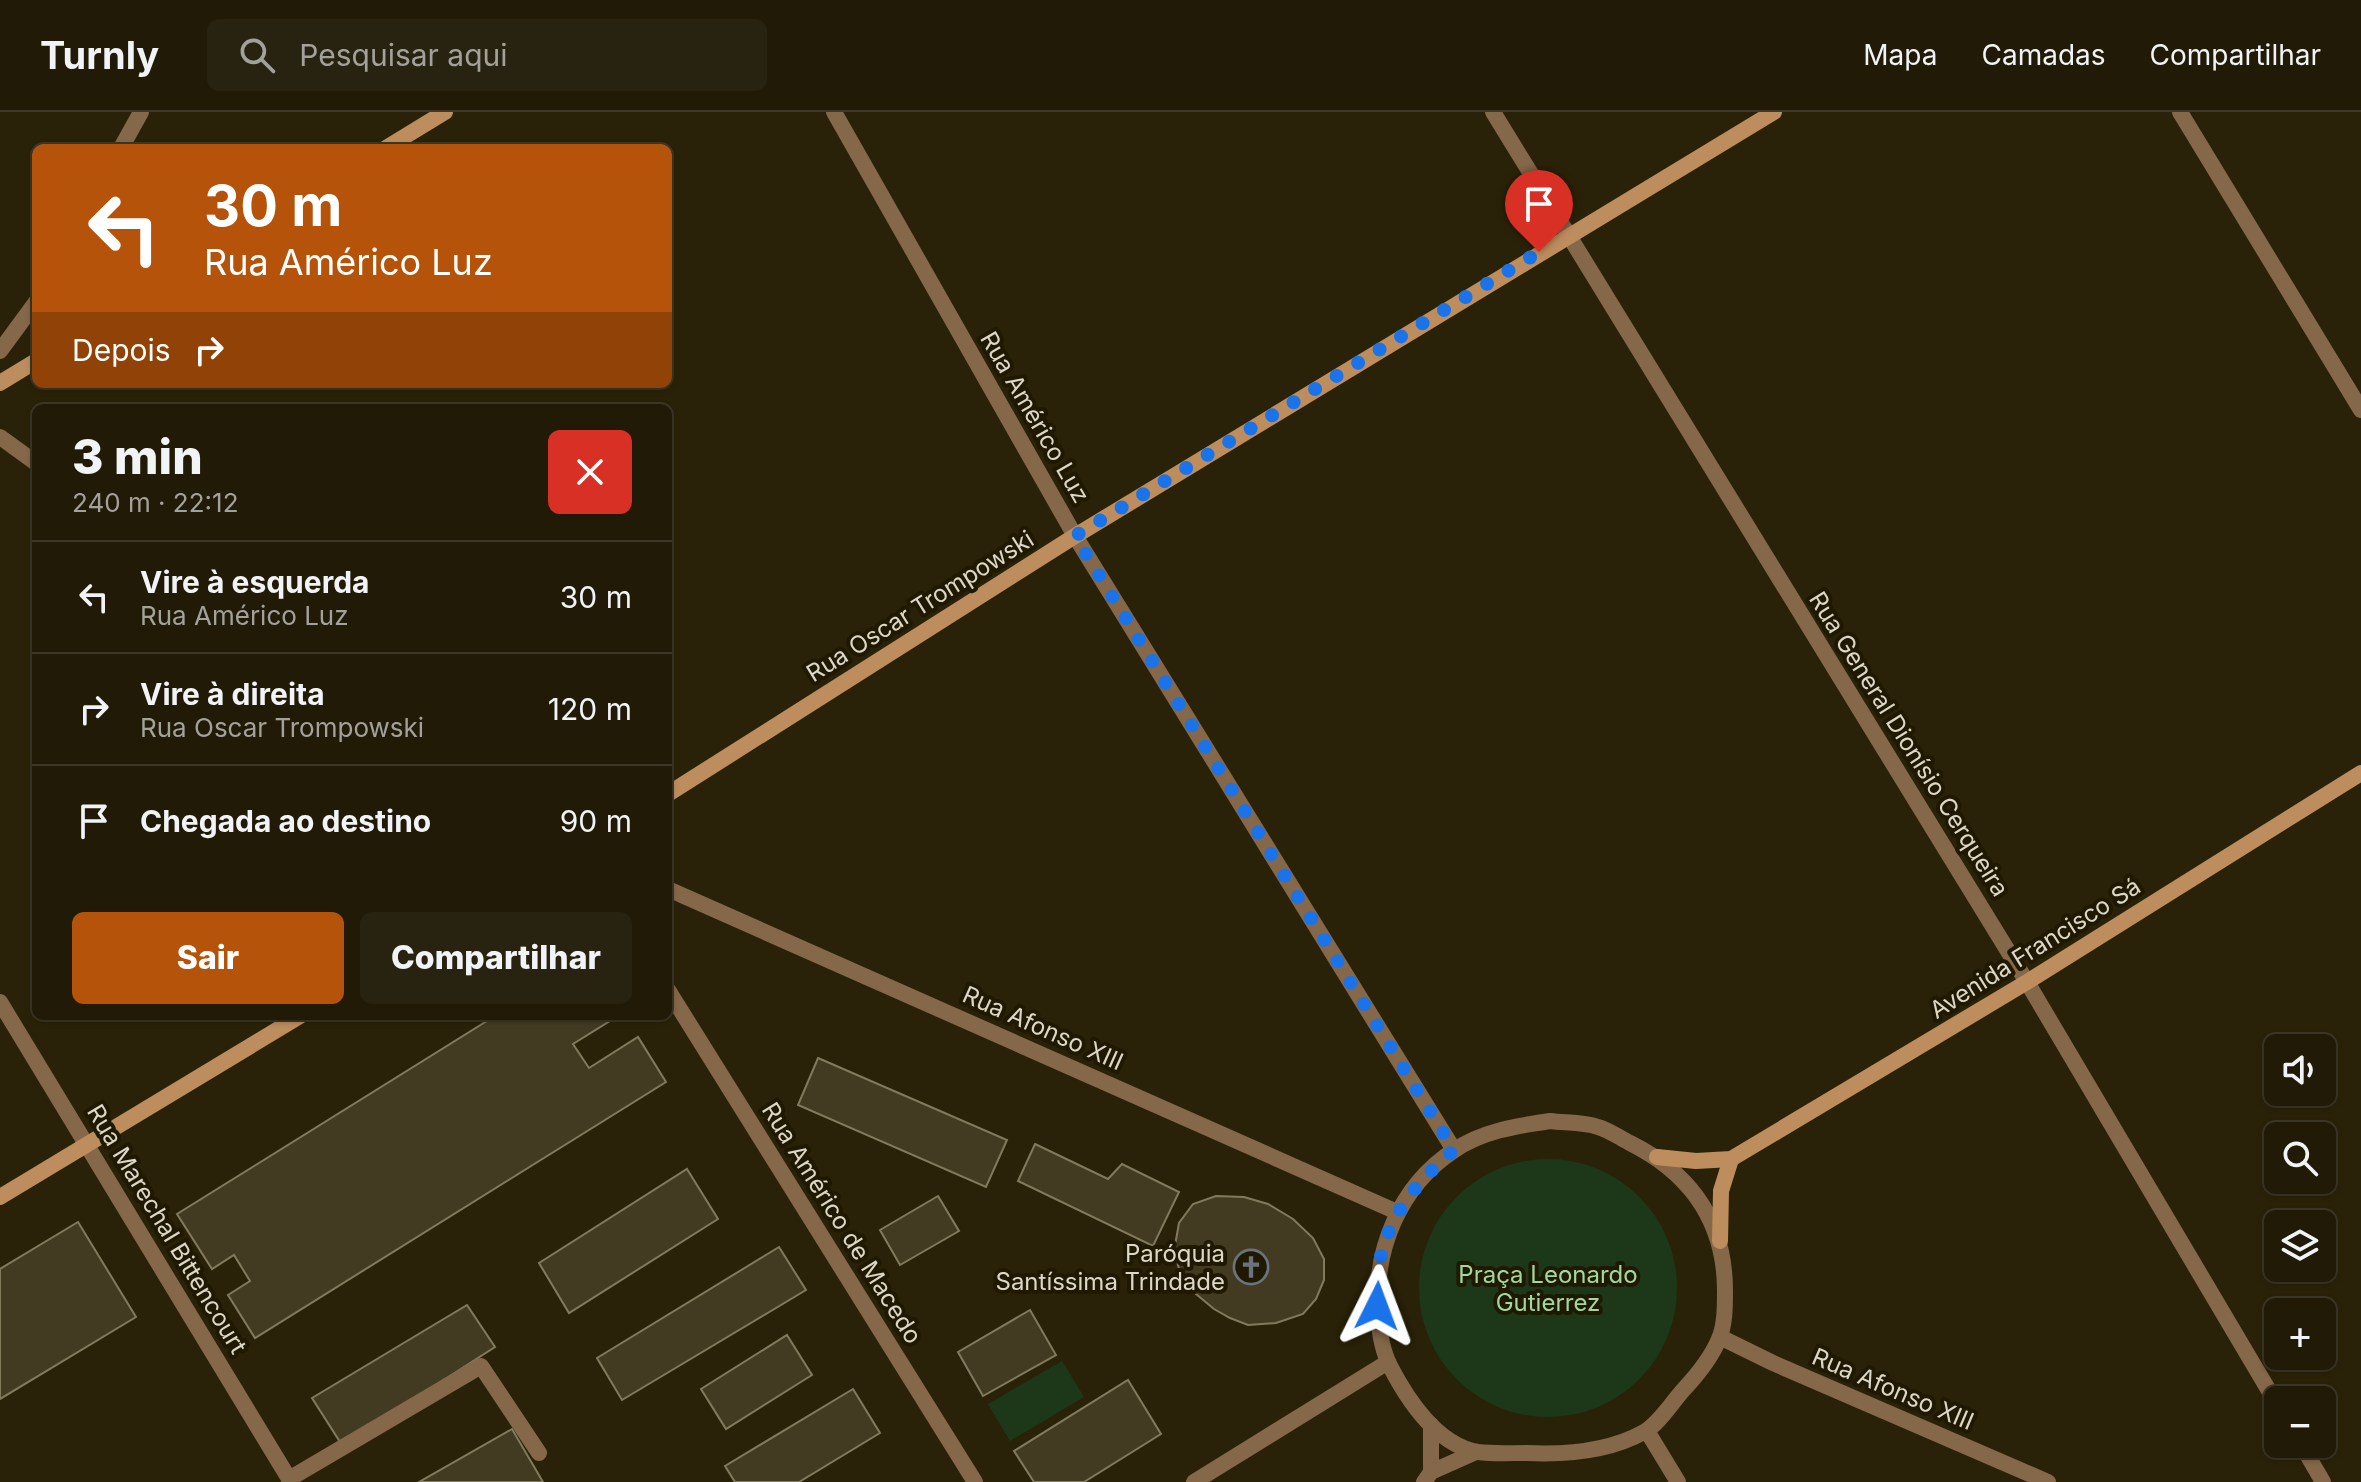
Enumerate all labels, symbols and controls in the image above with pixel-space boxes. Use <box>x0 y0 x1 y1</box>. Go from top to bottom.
search box <box>207 19 767 91</box>
text: Turnly <box>40 32 159 78</box>
icon: search <box>235 33 279 77</box>
text: Pesquisar aqui <box>299 37 508 73</box>
text: Mapa <box>1863 38 1937 72</box>
text: Camadas <box>1981 38 2106 72</box>
text: Compartilhar <box>2150 38 2321 72</box>
pin <box>1505 170 1573 252</box>
text: 30 m <box>204 172 342 240</box>
icon: left <box>72 176 176 280</box>
icon: arrive <box>1517 182 1561 226</box>
text: Rua Américo Luz <box>204 240 493 284</box>
street label: Rua Américo Luz <box>974 326 1096 508</box>
icon: right <box>187 328 231 372</box>
text: Depois <box>72 332 171 368</box>
text: 3 min <box>72 427 203 486</box>
button: close <box>548 430 632 514</box>
text: 240 m · 22:12 <box>72 487 239 518</box>
street label: Rua Oscar Trompowski <box>801 524 1039 688</box>
text: Vire à esquerda <box>140 564 369 600</box>
icon: left <box>72 575 116 619</box>
text: 30 m <box>560 579 632 615</box>
street label: Rua General Dionísio Cerqueira <box>1803 586 2015 902</box>
text: Rua Américo Luz <box>140 600 349 631</box>
text: Vire à direita <box>140 676 325 712</box>
icon: right <box>72 687 116 731</box>
text: 120 m <box>548 691 632 727</box>
text: Rua Oscar Trompowski <box>140 712 424 743</box>
icon: arrive <box>72 799 116 843</box>
text: Chegada ao destino <box>140 803 431 839</box>
text: 90 m <box>560 803 632 839</box>
street label: Avenida Francisco Sá <box>1924 871 2146 1025</box>
button: Sair <box>72 912 344 1004</box>
button: Compartilhar <box>360 912 632 1004</box>
street label: Rua Afonso XIII <box>958 980 1128 1076</box>
map controls <box>2264 1034 2336 1458</box>
button: sound <box>2264 1034 2336 1106</box>
street label: Rua Américo de Macedo <box>756 1097 928 1349</box>
street label: Rua Marechal Bittencourt <box>81 1099 253 1359</box>
button: search <box>2264 1122 2336 1194</box>
button: layers <box>2264 1210 2336 1282</box>
place label: Paróquia Santíssima Trindade <box>995 1239 1225 1296</box>
church icon: Paróquia Santíssima Trindade <box>1232 1248 1270 1286</box>
park label: Praça Leonardo Gutierrez <box>1458 1260 1638 1317</box>
position arrow <box>1335 1264 1419 1348</box>
button: + <box>2264 1298 2336 1370</box>
street label: Rua Afonso XIII <box>1808 1342 1978 1436</box>
button: − <box>2264 1386 2336 1458</box>

